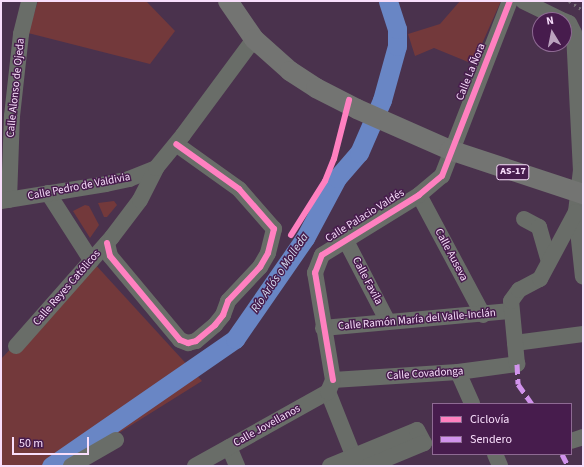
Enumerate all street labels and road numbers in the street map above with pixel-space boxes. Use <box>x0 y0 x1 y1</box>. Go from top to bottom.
street label: Calle Alonso de Ojeda <box>4 38 28 138</box>
street label: Calle La Ñora <box>454 42 488 102</box>
road number: AS-17 <box>496 164 530 180</box>
street label: Calle Pedro de Valdivia <box>27 171 131 203</box>
street label: Calle Palacio Valdés <box>323 186 407 246</box>
street label: Calle Auseva <box>432 226 470 284</box>
street label: Calle Reyes Católicos <box>30 247 104 329</box>
street label: Calle Favila <box>349 255 385 307</box>
street label: Calle Ramón María del Valle-Inclán <box>338 307 496 333</box>
street label: Calle Covadonga <box>386 365 464 383</box>
street label: Calle Jovellanos <box>231 402 303 450</box>

